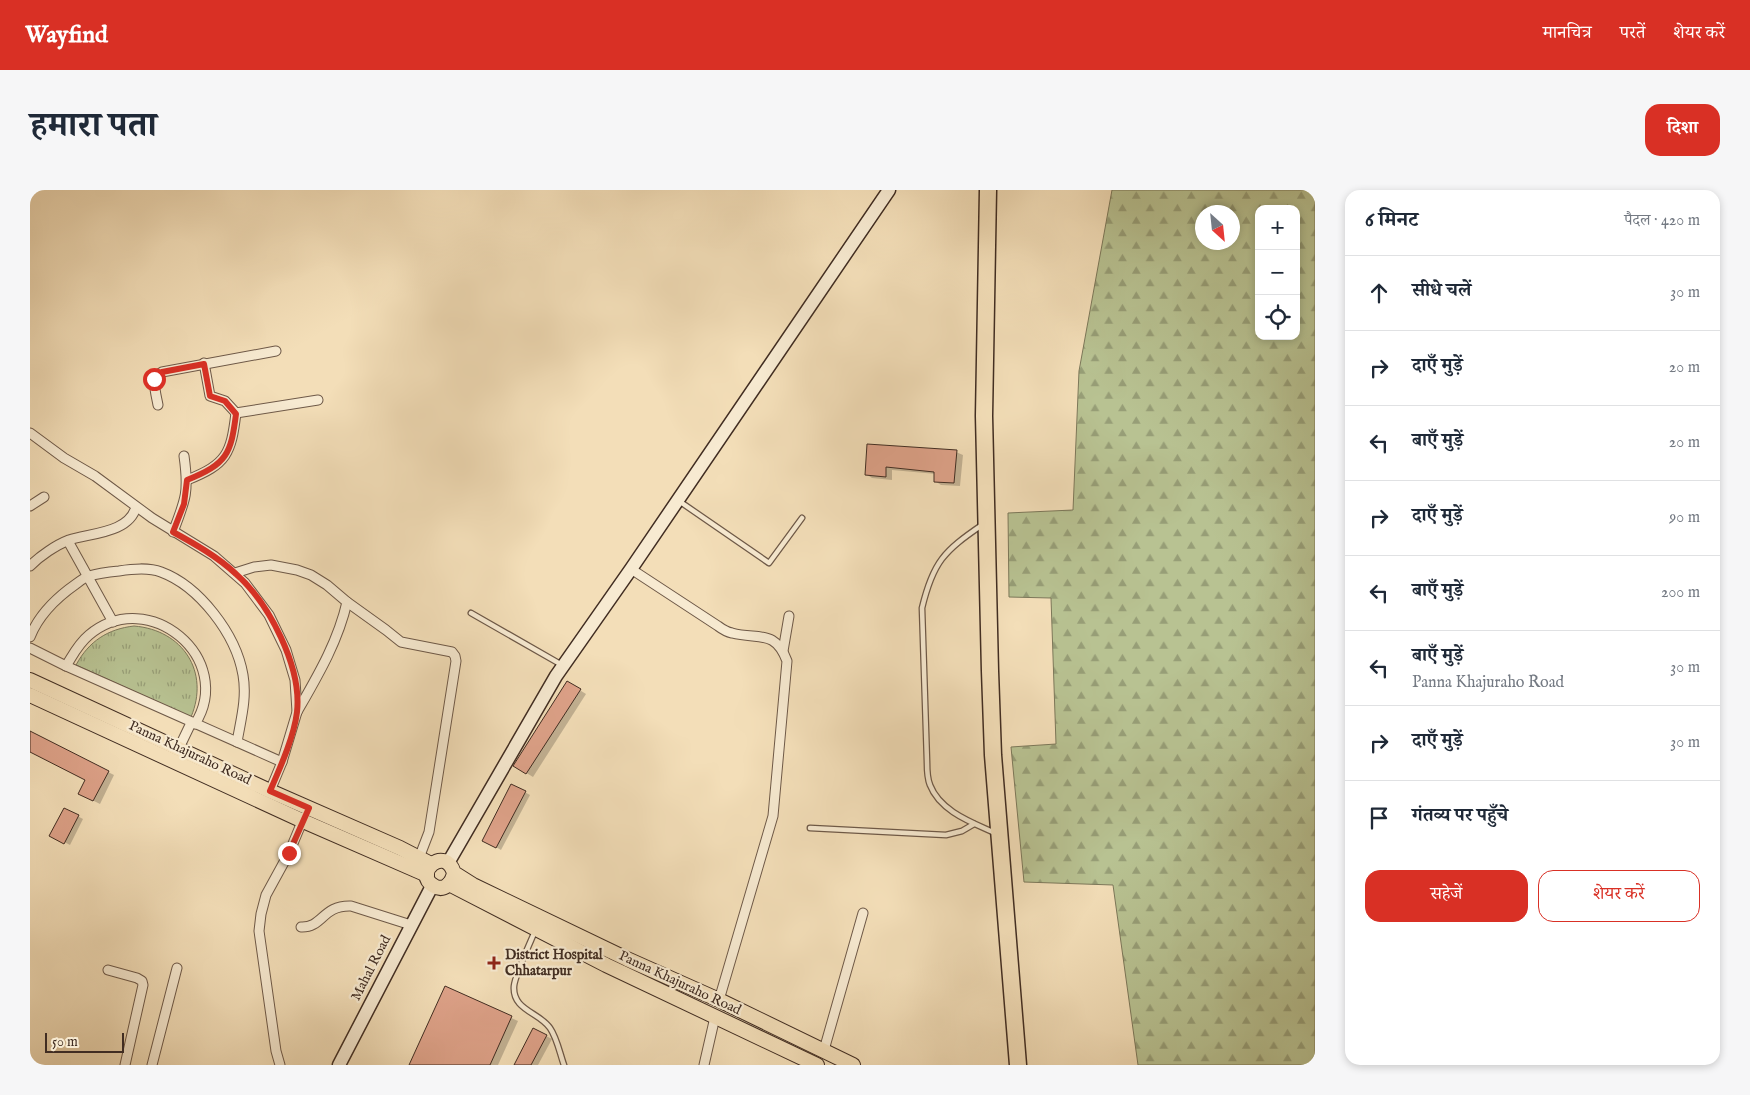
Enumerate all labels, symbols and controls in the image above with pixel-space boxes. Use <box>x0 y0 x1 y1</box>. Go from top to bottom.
text: Wayfind <box>25 20 108 51</box>
text: मानचित्र <box>1543 22 1592 45</box>
text: परतें <box>1620 22 1645 45</box>
text: शेयर करें <box>1673 22 1725 45</box>
text: हमारा पता <box>30 104 157 149</box>
button: दिशा <box>1645 104 1720 156</box>
north arrow <box>1195 205 1240 250</box>
map controls <box>1255 205 1300 340</box>
button: + <box>1255 205 1300 250</box>
text: 6 मिनट <box>1365 207 1418 234</box>
text: पैदल · 420 m <box>1624 211 1700 231</box>
button: − <box>1255 250 1300 295</box>
icon: ahead <box>1365 279 1393 307</box>
text: सीधे चलें <box>1412 279 1471 303</box>
text: 30 m <box>1670 283 1700 303</box>
button: locate <box>1255 295 1300 340</box>
icon: right <box>1365 354 1393 382</box>
text: दाएँ मुड़ें <box>1412 354 1463 378</box>
text: 20 m <box>1669 358 1700 378</box>
route start <box>143 368 166 391</box>
icon: left <box>1365 429 1393 457</box>
text: बाएँ मुड़ें <box>1412 429 1463 453</box>
text: 20 m <box>1669 433 1700 453</box>
icon: right <box>1365 504 1393 532</box>
text: दाएँ मुड़ें <box>1412 504 1463 528</box>
text: 90 m <box>1669 508 1700 528</box>
icon: left <box>1365 579 1393 607</box>
text: बाएँ मुड़ें <box>1412 579 1463 603</box>
text: 200 m <box>1661 583 1700 603</box>
text: बाएँ मुड़ें <box>1412 644 1463 668</box>
icon: left <box>1365 654 1393 682</box>
text: 30 m <box>1670 658 1700 678</box>
text: Panna Khajuraho Road <box>1412 673 1564 693</box>
street label: Panna Khajuraho Road <box>126 717 255 790</box>
icon: right <box>1365 729 1393 757</box>
text: दाएँ मुड़ें <box>1412 729 1463 753</box>
text: 30 m <box>1670 733 1700 753</box>
icon: arrive <box>1365 804 1393 832</box>
text: गंतव्य पर पहुँचे <box>1412 804 1508 828</box>
route end <box>278 842 301 865</box>
button: सहेजें <box>1365 870 1528 922</box>
button: शेयर करें <box>1538 870 1700 922</box>
street label: Mahal Road <box>347 932 395 1004</box>
place label: District Hospital Chhatarpur <box>505 946 604 980</box>
street label: Panna Khajuraho Road <box>616 947 745 1020</box>
marker: District Hospital Chhatarpur <box>487 956 501 970</box>
scale bar <box>45 1030 124 1053</box>
text: 50 m <box>52 1033 78 1051</box>

